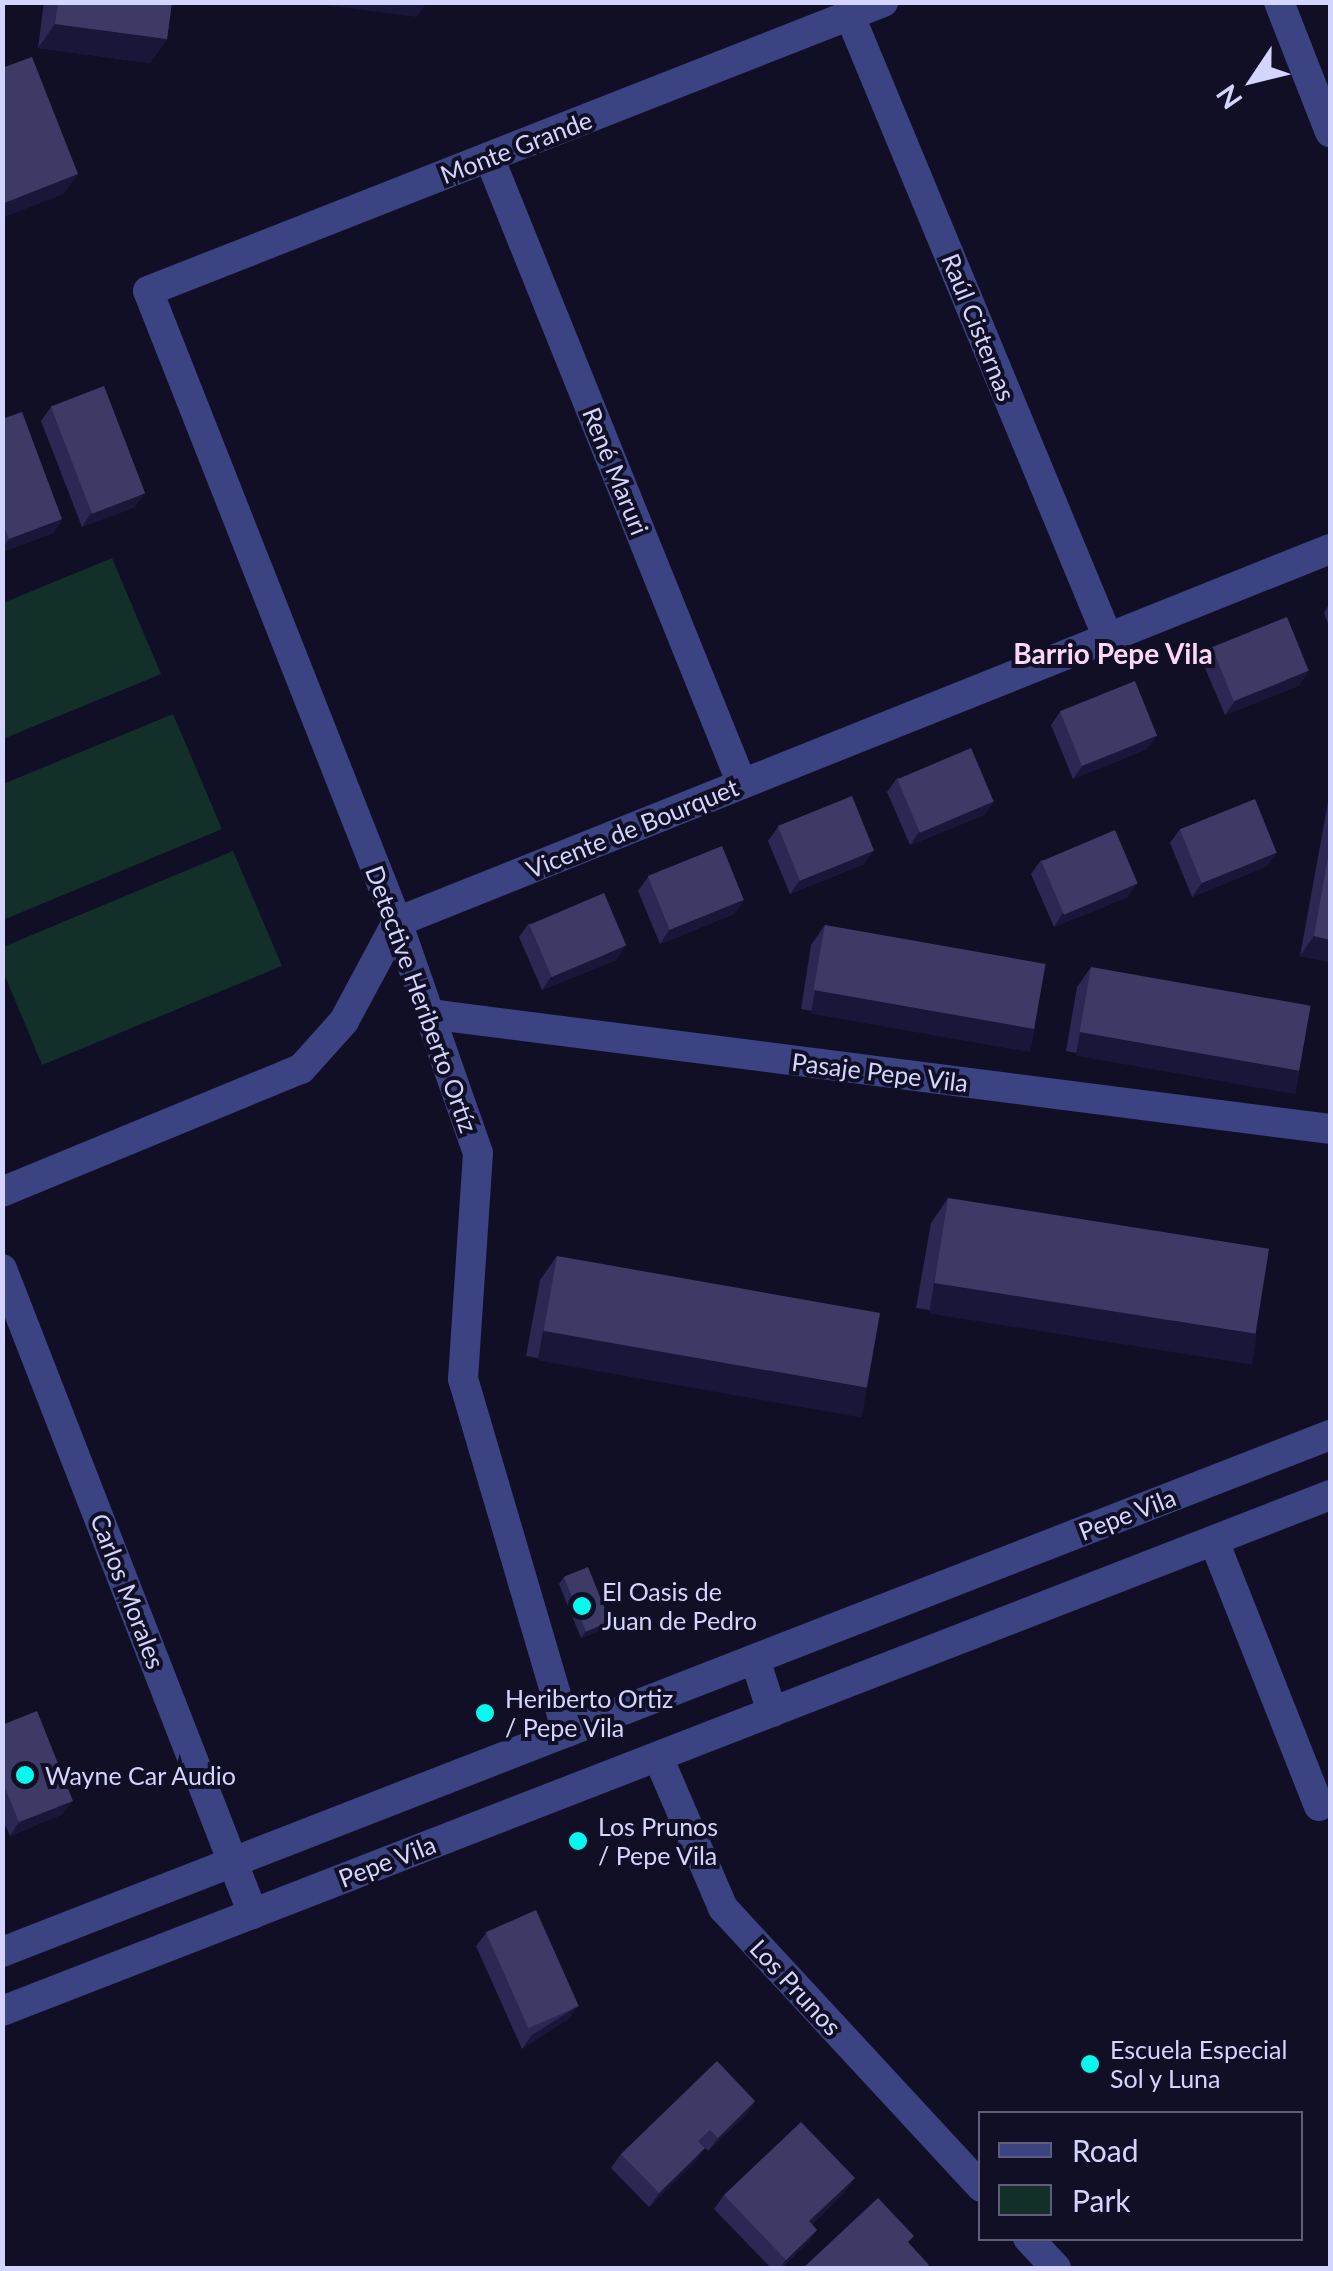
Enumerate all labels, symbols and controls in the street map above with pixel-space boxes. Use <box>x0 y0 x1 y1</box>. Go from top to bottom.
north arrow <box>1203 30 1303 130</box>
text: N <box>1208 79 1249 116</box>
street label: Monte Grande <box>436 104 596 190</box>
street label: Raúl Cisternas <box>936 249 1022 405</box>
street label: René Maruri <box>577 403 655 539</box>
district label: Barrio Pepe Vila <box>1013 636 1213 670</box>
street label: Vicente de Bourquet <box>521 772 743 884</box>
street label: Detective Heriberto Ortíz <box>360 861 484 1137</box>
street label: Pasaje Pepe Vila <box>790 1046 970 1098</box>
street label: Pepe Vila <box>1074 1482 1180 1546</box>
street label: Carlos Morales <box>85 1509 171 1673</box>
place label: El Oasis de Juan de Pedro <box>602 1577 757 1636</box>
marker: El Oasis de Juan de Pedro <box>571 1595 593 1617</box>
place label: Heriberto Ortiz / Pepe Vila <box>505 1684 673 1743</box>
marker: Heriberto Ortiz / Pepe Vila <box>474 1702 496 1724</box>
place label: Wayne Car Audio <box>45 1760 237 1790</box>
marker: Wayne Car Audio <box>14 1764 36 1786</box>
place label: Los Prunos / Pepe Vila <box>598 1812 718 1871</box>
street label: Pepe Vila <box>334 1829 440 1893</box>
marker: Los Prunos / Pepe Vila <box>567 1830 589 1852</box>
street label: Los Prunos <box>744 1933 848 2041</box>
place label: Escuela Especial Sol y Luna <box>1110 2035 1287 2094</box>
marker: Escuela Especial Sol y Luna <box>1079 2053 1101 2075</box>
legend <box>978 2111 1303 2241</box>
text: Road <box>1072 2132 1139 2168</box>
text: Park <box>1072 2182 1131 2218</box>

